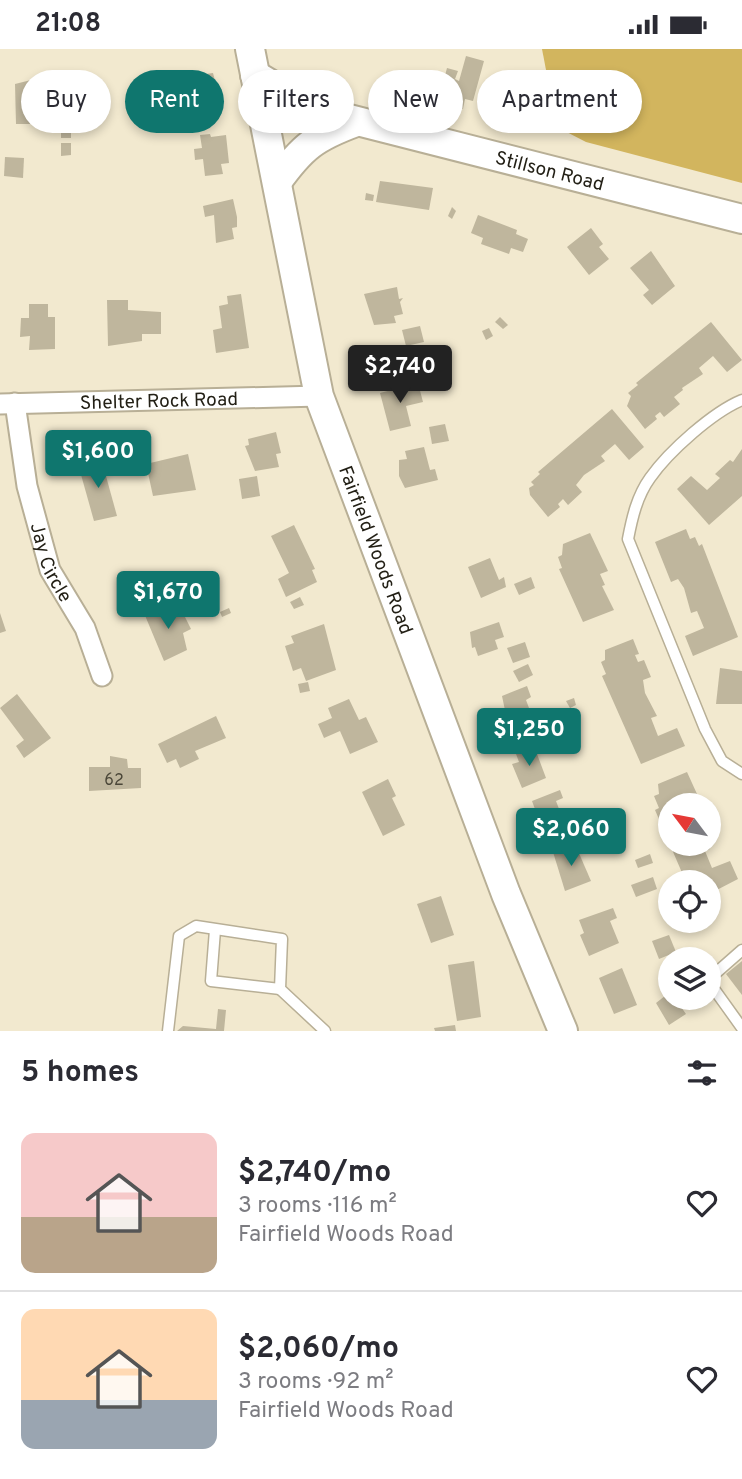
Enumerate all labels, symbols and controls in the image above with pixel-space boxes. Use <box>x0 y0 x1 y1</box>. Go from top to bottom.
text: 21:08 <box>35 8 101 41</box>
chip: Buy <box>21 70 111 133</box>
chip: Rent <box>125 70 224 133</box>
chip: Filters <box>238 70 354 133</box>
chip: New <box>368 70 463 133</box>
chip: Apartment <box>477 70 642 133</box>
street label: Stillson Road <box>493 147 606 197</box>
pin: $2,740 <box>343 345 457 405</box>
text: $2,740 <box>364 353 436 382</box>
street label: Shelter Rock Road <box>80 388 238 416</box>
pin: $1,600 <box>41 431 155 490</box>
text: $1,600 <box>61 438 135 467</box>
street label: Fairfield Woods Road <box>332 463 417 638</box>
street label: Jay Circle <box>24 520 77 607</box>
pin: $1,670 <box>111 571 225 631</box>
text: $1,670 <box>133 579 203 608</box>
pin: $1,250 <box>472 709 586 768</box>
text: $1,250 <box>493 716 565 745</box>
house number: 62 <box>104 771 124 791</box>
north arrow <box>658 793 721 856</box>
map controls <box>658 793 721 1010</box>
pin: $2,060 <box>514 809 628 868</box>
text: $2,060 <box>532 816 610 845</box>
button: locate <box>658 870 721 933</box>
button: layers <box>658 947 721 1010</box>
icon: filters <box>683 1054 721 1092</box>
text: 5 homes <box>21 1055 139 1092</box>
text: $2,740/mo <box>238 1155 391 1192</box>
icon: home <box>77 1161 161 1245</box>
icon: heart <box>683 1184 721 1222</box>
text: 3 rooms · 116 m² <box>238 1192 397 1221</box>
text: Fairfield Woods Road <box>238 1221 454 1250</box>
text: $2,060/mo <box>238 1331 399 1368</box>
icon: home <box>77 1337 161 1421</box>
icon: heart <box>683 1360 721 1398</box>
text: 3 rooms · 92 m² <box>238 1368 394 1397</box>
text: Fairfield Woods Road <box>238 1397 454 1426</box>

